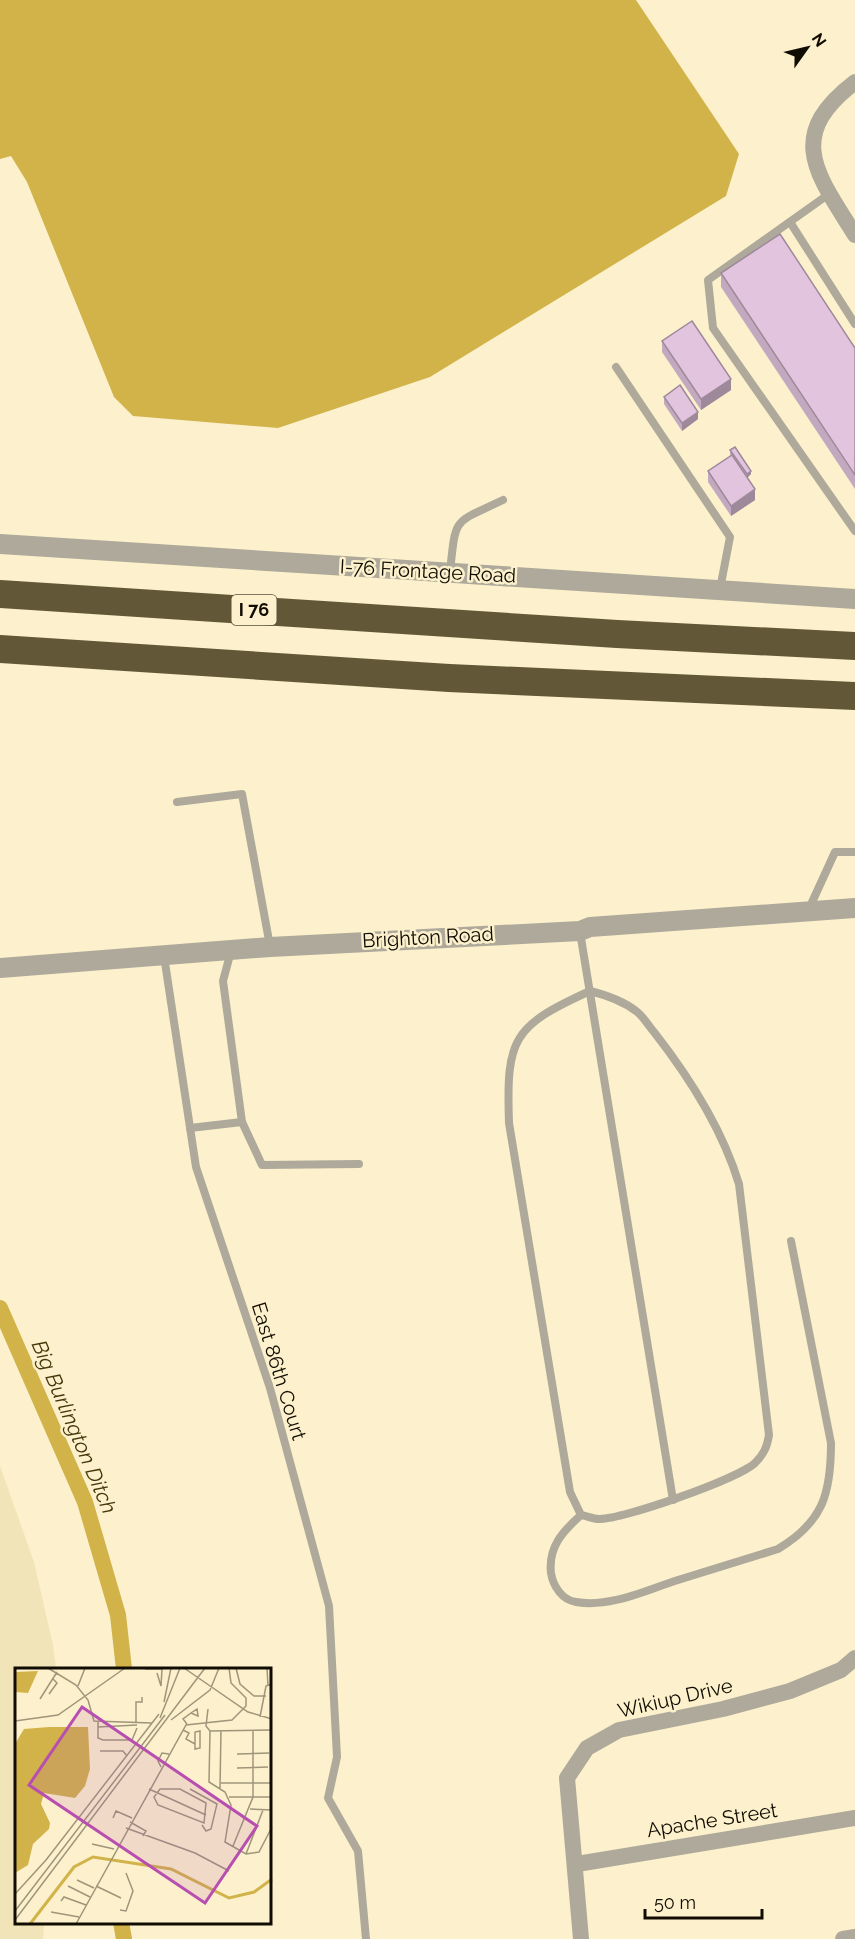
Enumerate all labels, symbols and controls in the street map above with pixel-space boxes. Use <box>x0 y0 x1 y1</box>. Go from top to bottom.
north arrow <box>777 18 837 78</box>
text: N <box>808 30 830 50</box>
street label: I-76 Frontage Road <box>339 554 517 588</box>
road number: I 76 <box>232 595 276 625</box>
street label: Brighton Road <box>362 922 494 952</box>
street label: East 86th Court <box>247 1299 311 1443</box>
water label: Big Burlington Ditch <box>27 1336 122 1517</box>
inset map <box>15 1668 272 1924</box>
street label: Wikiup Drive <box>615 1673 735 1723</box>
street label: Apache Street <box>645 1798 779 1842</box>
scale bar <box>645 1882 762 1920</box>
text: 50 m <box>654 1892 696 1913</box>

